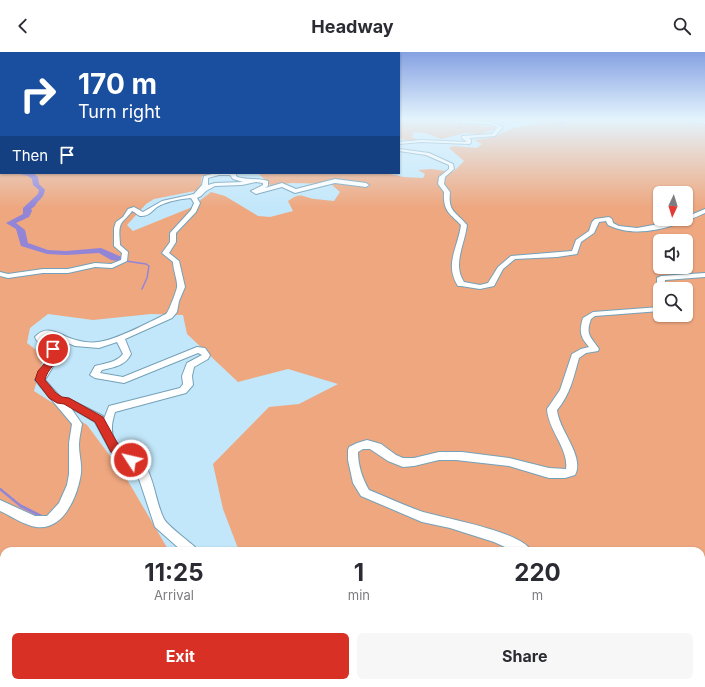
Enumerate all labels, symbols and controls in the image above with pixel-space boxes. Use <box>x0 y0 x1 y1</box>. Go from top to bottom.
icon: back <box>12 15 34 37</box>
icon: search <box>671 15 693 37</box>
text: Headway <box>311 16 394 37</box>
text: 170 m <box>78 67 157 101</box>
icon: right <box>12 68 64 120</box>
text: Turn right <box>78 101 161 122</box>
icon: arrive <box>56 144 78 166</box>
text: Then <box>12 146 48 165</box>
north arrow <box>653 186 693 226</box>
map controls <box>653 186 693 322</box>
button: sound <box>653 234 693 274</box>
button: search <box>653 282 693 322</box>
pin <box>36 332 70 366</box>
icon: arrive <box>42 338 64 360</box>
position arrow <box>110 439 152 481</box>
text: 11:25 <box>144 558 203 587</box>
text: 1 <box>354 558 364 587</box>
text: 220 <box>514 558 561 587</box>
text: Arrival <box>154 587 194 603</box>
text: min <box>348 587 370 603</box>
text: m <box>532 587 543 603</box>
button: Exit <box>12 633 349 679</box>
button: Share <box>357 633 693 679</box>

